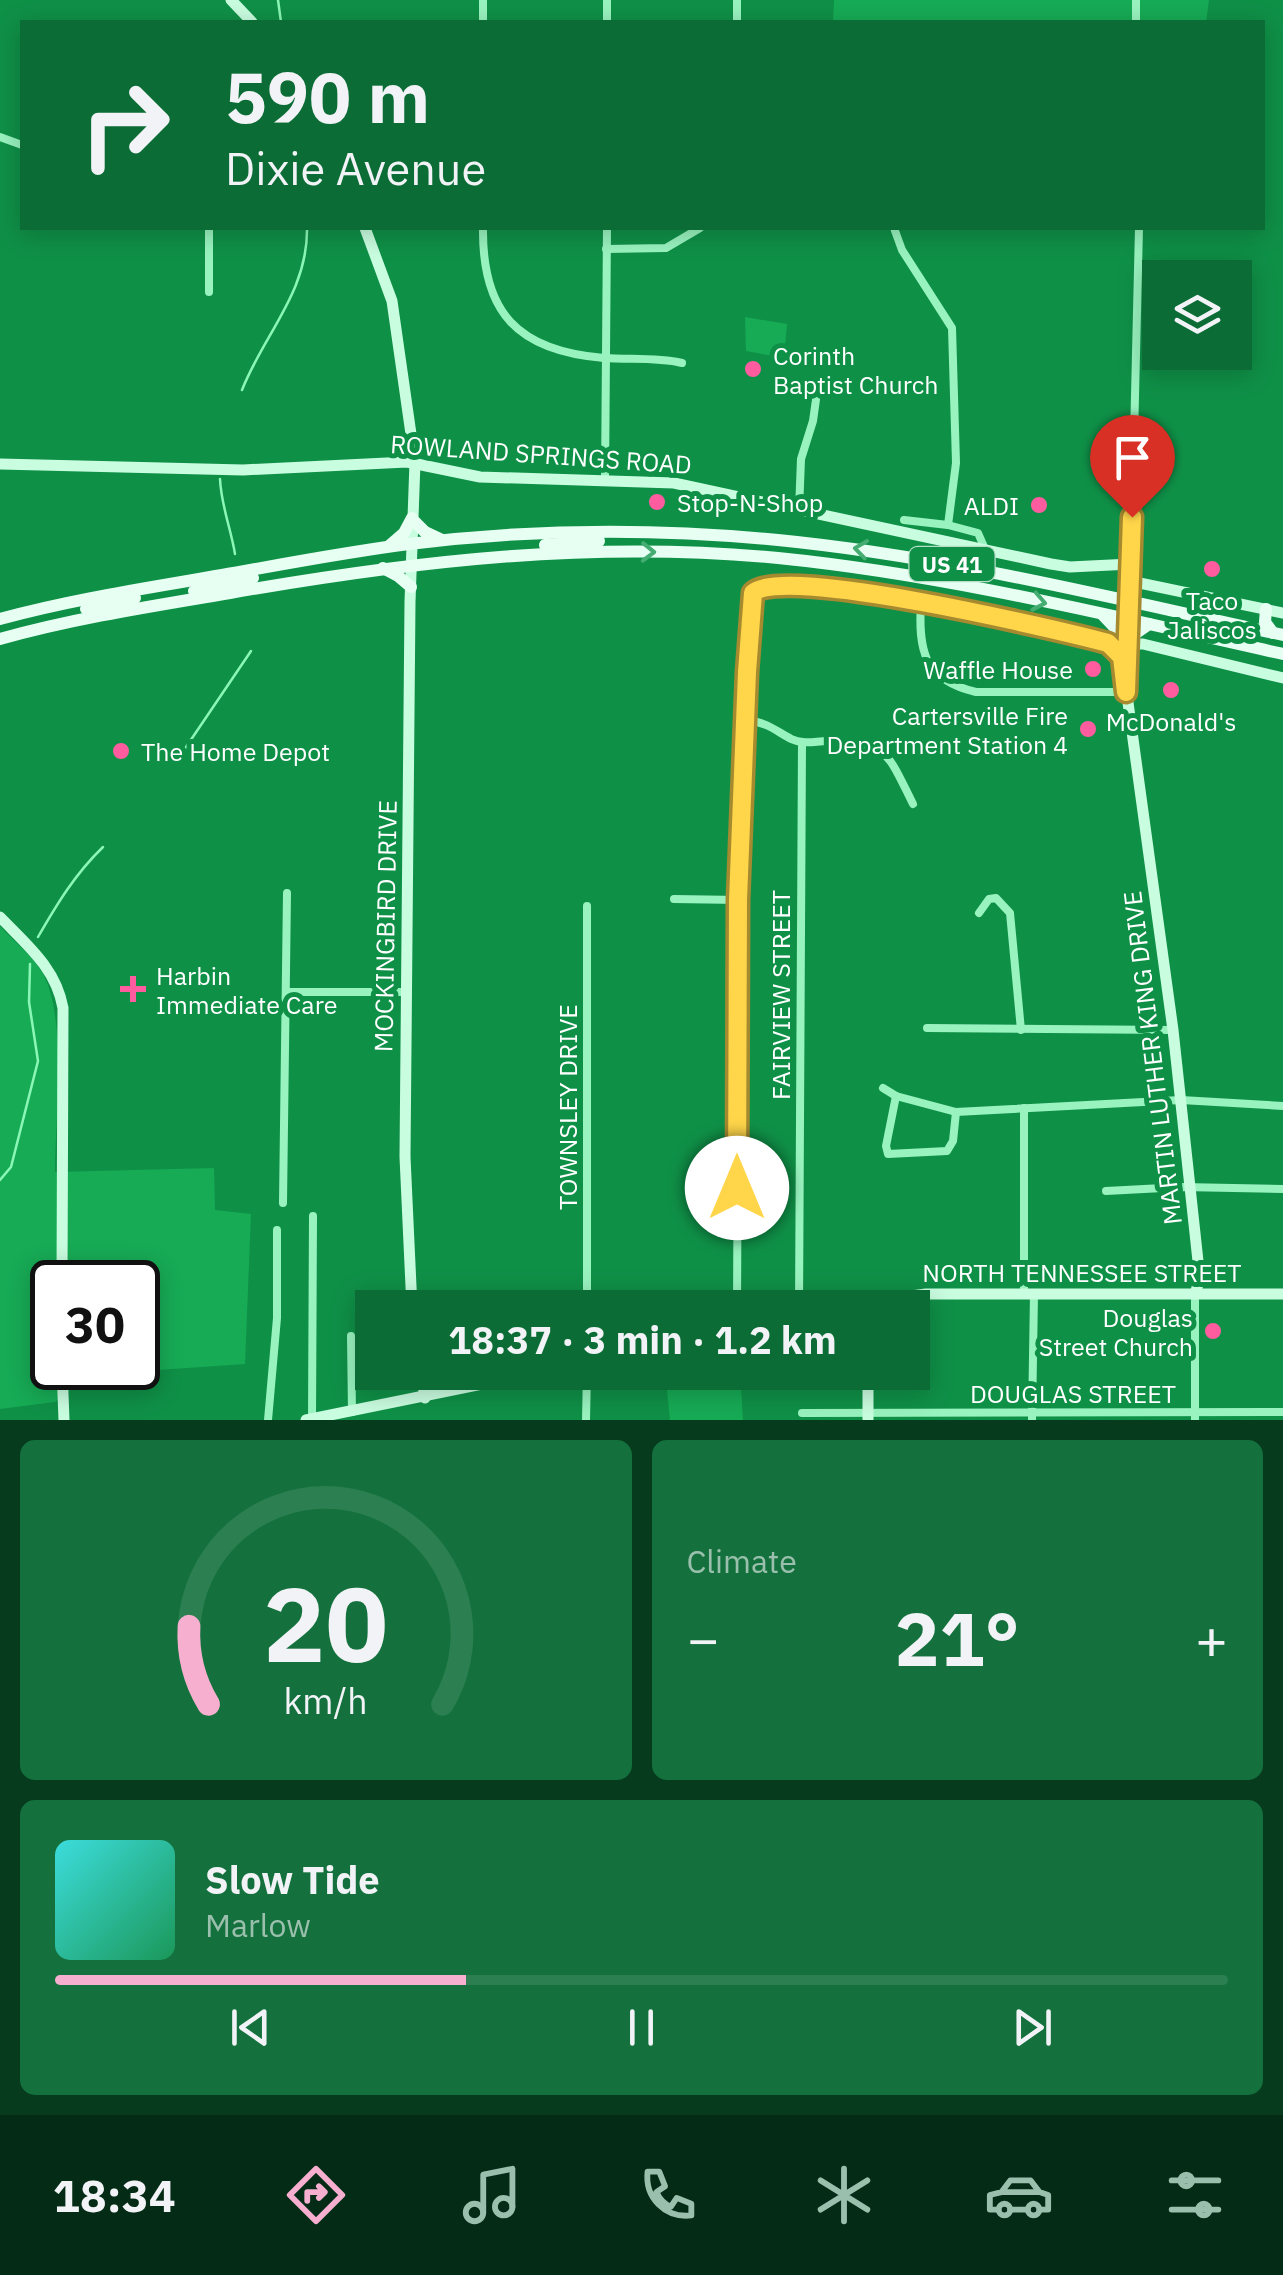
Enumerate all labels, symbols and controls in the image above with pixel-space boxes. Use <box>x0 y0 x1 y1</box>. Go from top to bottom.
text: 590 m <box>225 51 430 142</box>
icon: right <box>60 60 190 190</box>
text: Dixie Avenue <box>225 139 486 197</box>
map controls <box>1142 260 1252 370</box>
button: layers <box>1142 260 1252 370</box>
place label: Corinth Baptist Church <box>773 339 938 401</box>
marker: Corinth Baptist Church <box>742 358 764 380</box>
pin <box>1090 415 1175 518</box>
street label: ROWLAND SPRINGS ROAD <box>389 427 693 481</box>
icon: arrive <box>1105 430 1160 485</box>
place label: Stop-N-Shop <box>677 486 823 519</box>
place label: ALDI <box>964 489 1019 522</box>
marker: Stop-N-Shop <box>646 491 668 513</box>
marker: ALDI <box>1028 494 1050 516</box>
one-way arrow <box>852 540 869 561</box>
one-way arrow <box>642 541 657 563</box>
road number: US 41 <box>910 547 994 581</box>
marker: Taco Jaliscos <box>1201 558 1223 580</box>
place label: Taco Jaliscos <box>1167 584 1257 646</box>
one-way arrow <box>1031 591 1047 612</box>
place label: Waffle House <box>923 653 1073 686</box>
marker: Waffle House <box>1082 658 1104 680</box>
marker: McDonald's <box>1160 679 1182 701</box>
place label: Cartersville Fire Department Station 4 <box>826 699 1068 761</box>
place label: McDonald's <box>1106 705 1236 738</box>
marker: Cartersville Fire Department Station 4 <box>1077 718 1099 740</box>
place label: The Home Depot <box>141 735 330 768</box>
marker: The Home Depot <box>110 740 132 762</box>
street label: MOCKINGBIRD DRIVE <box>366 800 404 1052</box>
street label: MARTIN LUTHER KING DRIVE <box>1115 889 1189 1227</box>
street label: FAIRVIEW STREET <box>764 890 797 1100</box>
place label: Harbin Immediate Care <box>156 959 337 1021</box>
marker: Harbin Immediate Care <box>120 976 146 1002</box>
street label: TOWNSLEY DRIVE <box>551 1004 584 1210</box>
position arrow <box>685 1136 789 1240</box>
street label: NORTH TENNESSEE STREET <box>922 1256 1242 1289</box>
speed limit sign: 30 <box>30 1260 160 1390</box>
place label: Douglas Street Church <box>1039 1301 1193 1363</box>
text: 18:37 · 3 min · 1.2 km <box>448 1315 837 1364</box>
marker: Douglas Street Church <box>1202 1320 1224 1342</box>
street label: DOUGLAS STREET <box>970 1377 1176 1410</box>
text: Climate <box>687 1540 797 1582</box>
text: 20 <box>263 1555 388 1691</box>
text: 21° <box>895 1589 1020 1687</box>
text: − <box>687 1603 720 1674</box>
text: + <box>1195 1603 1228 1674</box>
text: km/h <box>284 1677 368 1724</box>
text: Slow Tide <box>205 1855 380 1904</box>
text: Marlow <box>205 1904 311 1946</box>
icon: previous <box>223 2000 278 2055</box>
icon: pause <box>614 2000 669 2055</box>
icon: next <box>1005 2000 1060 2055</box>
icon: directions <box>281 2160 351 2230</box>
icon: music <box>457 2160 527 2230</box>
icon: phone <box>633 2160 703 2230</box>
icon: climate <box>809 2160 879 2230</box>
icon: car <box>984 2160 1054 2230</box>
icon: filters <box>1160 2160 1230 2230</box>
text: 18:34 <box>53 2166 176 2224</box>

